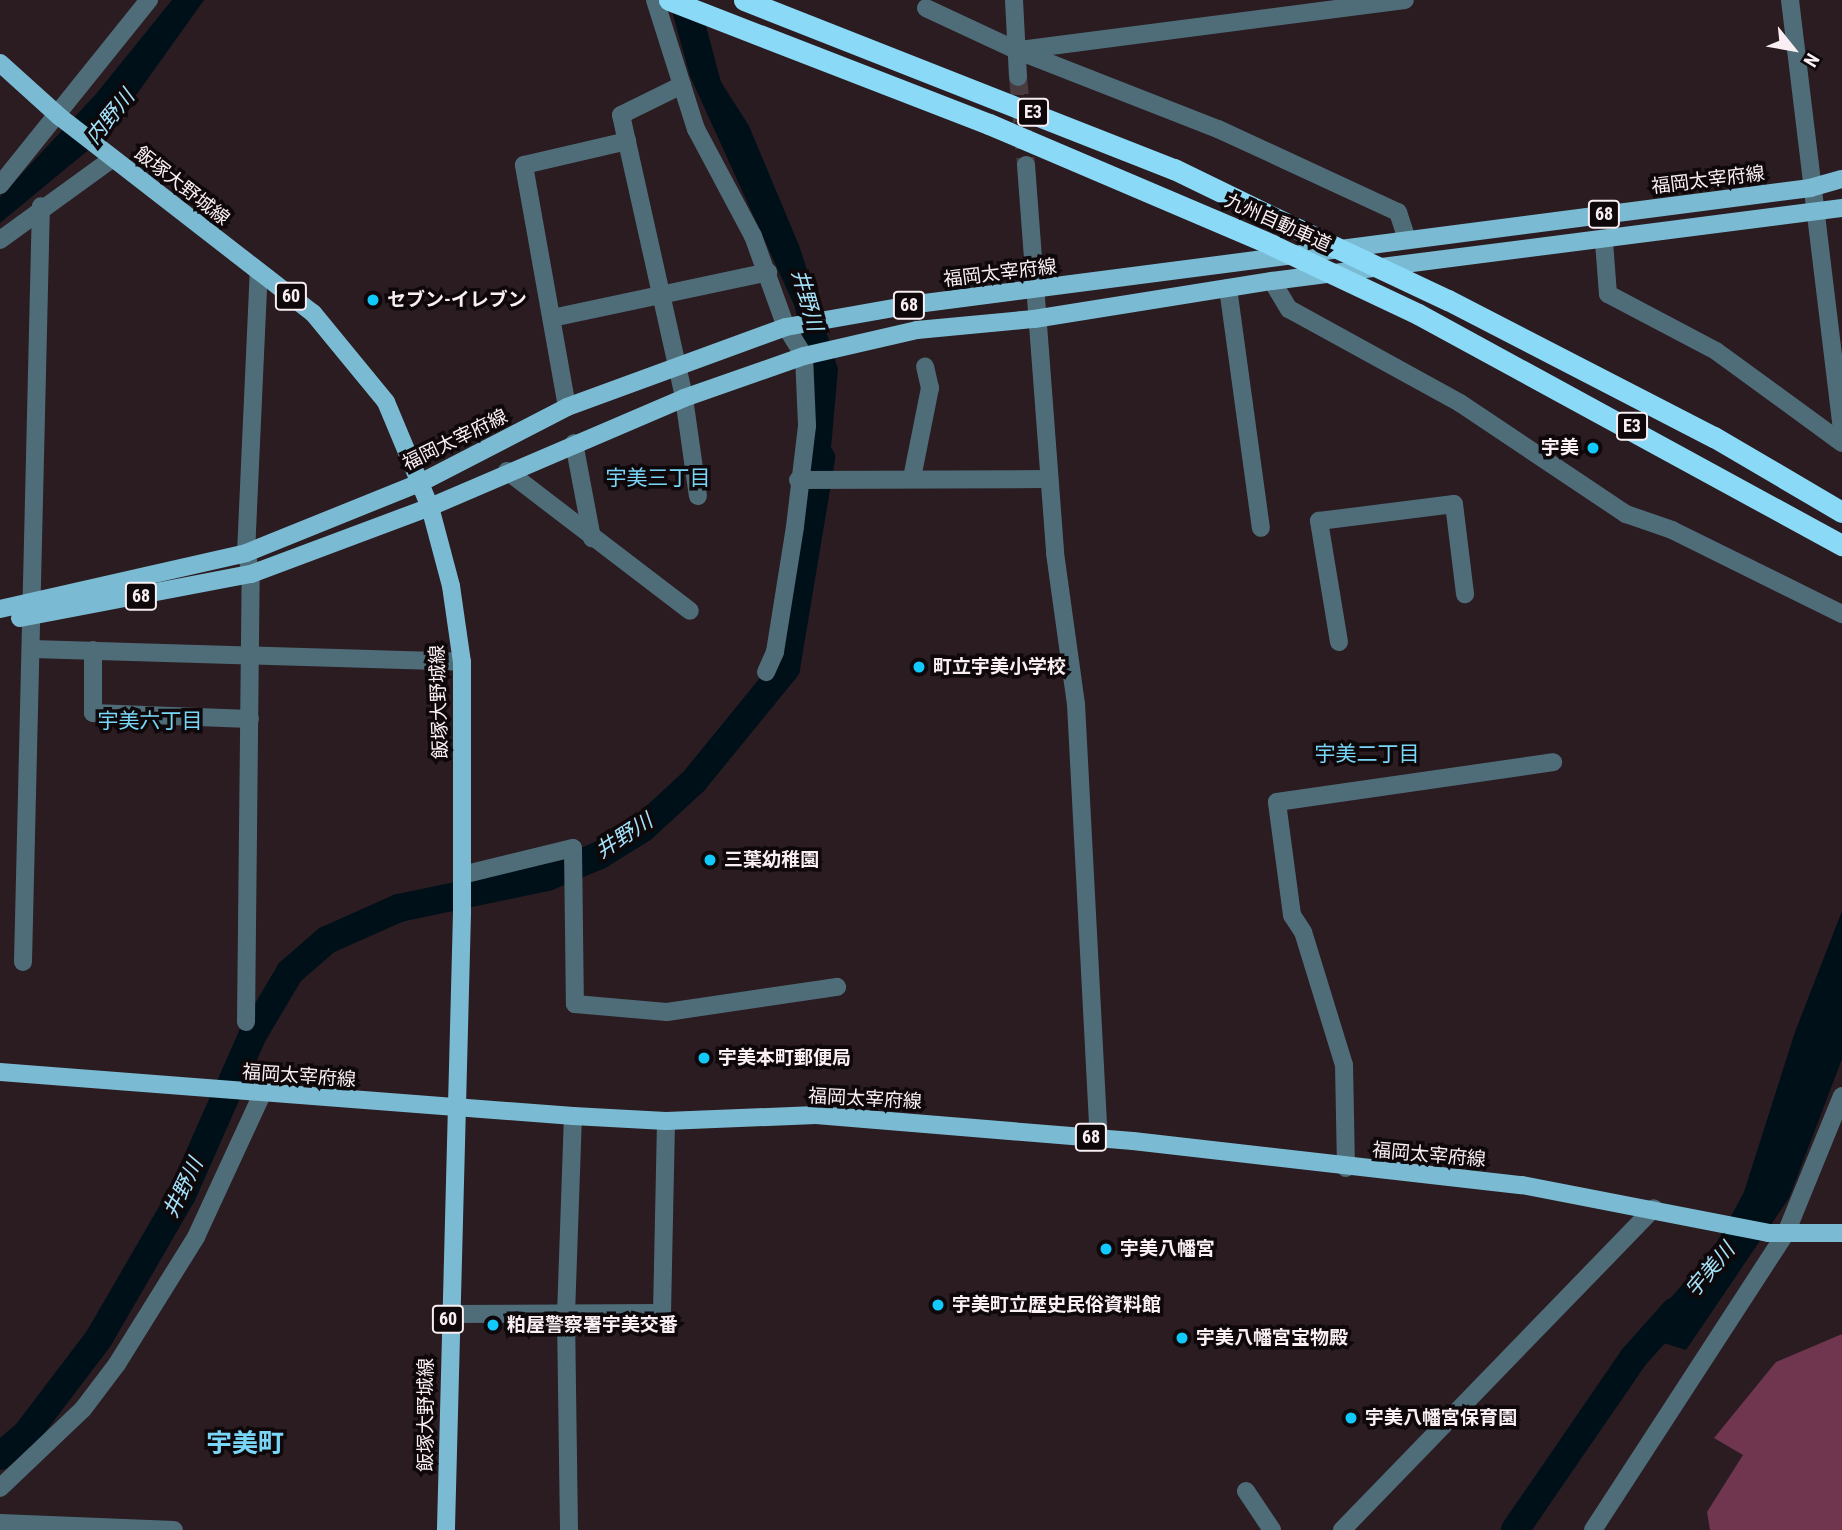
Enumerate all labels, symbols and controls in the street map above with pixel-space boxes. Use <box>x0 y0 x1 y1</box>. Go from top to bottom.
north arrow <box>1758 14 1828 84</box>
text: N <box>1799 49 1824 71</box>
water label: 内野川 <box>80 85 140 149</box>
road number: E3 <box>1016 98 1050 127</box>
street label: 飯塚大野城線 <box>130 142 234 230</box>
street label: 福岡太宰府線 <box>1650 162 1766 198</box>
street label: 九州自動車道 <box>1221 189 1335 257</box>
road number: 68 <box>1586 200 1622 229</box>
street label: 福岡太宰府線 <box>942 255 1058 291</box>
water label: 井野川 <box>786 266 828 334</box>
road number: 60 <box>274 282 308 310</box>
place label: セブン-イレブン <box>387 289 527 311</box>
road number: 68 <box>892 290 926 320</box>
marker: セブン-イレブン <box>365 292 381 308</box>
street label: 福岡太宰府線 <box>399 405 511 475</box>
road number: E3 <box>1614 412 1650 440</box>
place label: 宇美 <box>1541 437 1579 459</box>
marker: 宇美 <box>1585 440 1601 456</box>
district label: 宇美三丁目 <box>606 465 710 491</box>
road number: 68 <box>124 582 158 610</box>
street label: 飯塚大野城線 <box>426 645 452 759</box>
place label: 町立宇美小学校 <box>933 656 1066 678</box>
marker: 町立宇美小学校 <box>911 659 927 675</box>
district label: 宇美六丁目 <box>98 708 202 734</box>
district label: 宇美二丁目 <box>1315 741 1419 767</box>
water label: 井野川 <box>591 808 657 864</box>
place label: 三葉幼稚園 <box>724 849 819 871</box>
marker: 三葉幼稚園 <box>702 852 718 868</box>
place label: 宇美本町郵便局 <box>718 1047 851 1069</box>
marker: 宇美本町郵便局 <box>696 1050 712 1066</box>
street label: 福岡太宰府線 <box>241 1061 357 1091</box>
street label: 福岡太宰府線 <box>807 1085 923 1113</box>
road number: 68 <box>1074 1122 1108 1152</box>
street label: 福岡太宰府線 <box>1371 1139 1487 1171</box>
water label: 井野川 <box>158 1154 208 1222</box>
place label: 宇美八幡宮 <box>1120 1238 1215 1260</box>
water label: 宇美川 <box>1680 1238 1740 1302</box>
marker: 宇美八幡宮 <box>1098 1241 1114 1257</box>
place label: 宇美町立歴史民俗資料館 <box>952 1294 1161 1316</box>
marker: 宇美町立歴史民俗資料館 <box>930 1297 946 1313</box>
road number: 60 <box>430 1304 466 1334</box>
place label: 粕屋警察署宇美交番 <box>507 1314 678 1336</box>
marker: 粕屋警察署宇美交番 <box>485 1317 501 1333</box>
place label: 宇美八幡宮宝物殿 <box>1196 1327 1348 1349</box>
marker: 宇美八幡宮宝物殿 <box>1174 1330 1190 1346</box>
street label: 飯塚大野城線 <box>415 1358 437 1472</box>
place label: 宇美八幡宮保育園 <box>1365 1407 1517 1429</box>
marker: 宇美八幡宮保育園 <box>1343 1410 1359 1426</box>
district label: 宇美町 <box>206 1428 284 1460</box>

